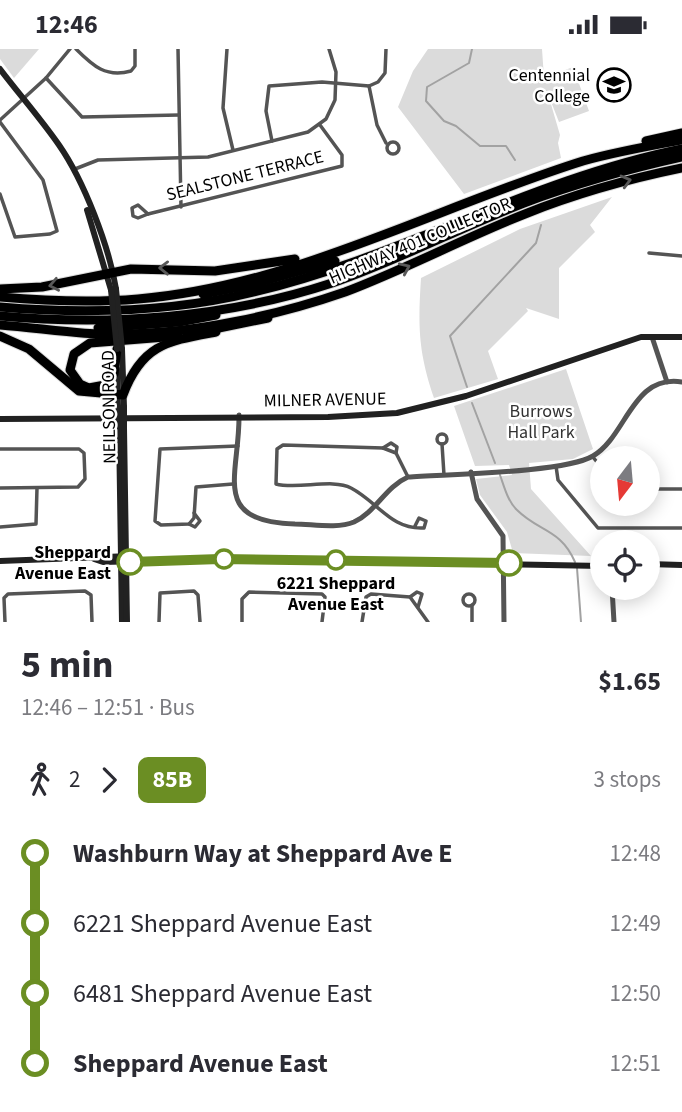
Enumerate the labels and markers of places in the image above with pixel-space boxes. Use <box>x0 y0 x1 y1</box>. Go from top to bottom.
place label: Centennial College <box>508 63 590 109</box>
school or university icon: Centennial College <box>595 66 633 104</box>
place label: Sheppard Avenue East <box>14 540 111 586</box>
marker: Sheppard Avenue East <box>117 549 143 575</box>
unlabelled marker <box>214 549 234 569</box>
marker: 6221 Sheppard Avenue East <box>326 550 346 570</box>
unlabelled marker <box>496 550 522 576</box>
place label: 6221 Sheppard Avenue East <box>277 571 395 617</box>

